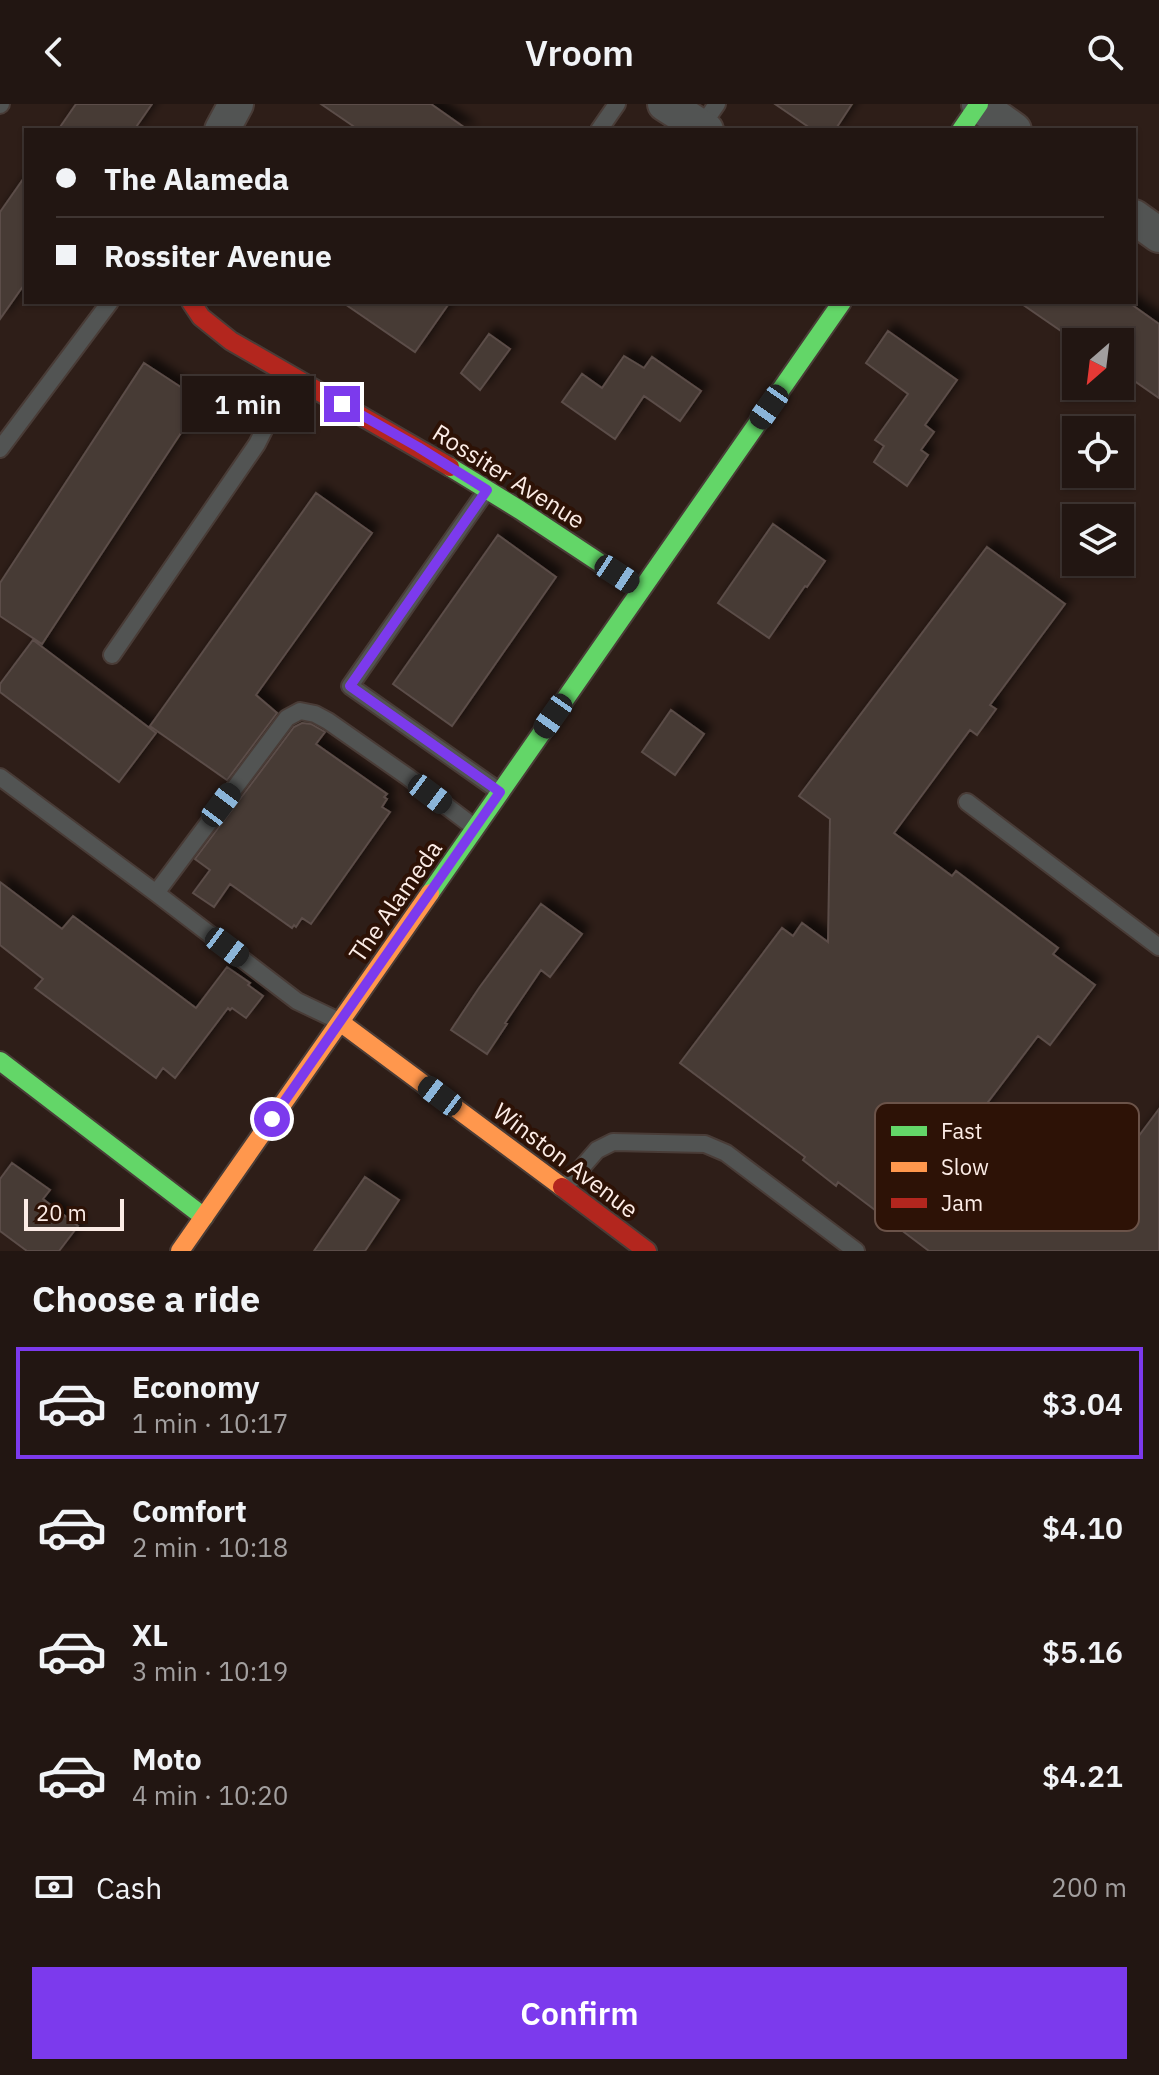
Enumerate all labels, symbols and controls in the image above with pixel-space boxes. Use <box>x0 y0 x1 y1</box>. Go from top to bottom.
text: Vroom <box>525 29 634 76</box>
icon: back <box>32 30 76 74</box>
icon: search <box>1083 30 1127 74</box>
text: The Alameda <box>104 159 289 198</box>
text: Rossiter Avenue <box>104 236 332 275</box>
north arrow <box>1062 328 1134 400</box>
map controls <box>1062 328 1134 576</box>
callout: 1 min <box>182 376 314 432</box>
car <box>745 380 793 434</box>
route end <box>324 386 360 422</box>
text: 1 min <box>214 387 282 421</box>
street label: Rossiter Avenue <box>427 416 591 536</box>
button: locate <box>1062 416 1134 488</box>
button: layers <box>1062 504 1134 576</box>
car <box>590 551 644 597</box>
car <box>529 689 577 743</box>
car <box>404 770 456 818</box>
car <box>197 779 245 831</box>
street label: The Alameda <box>341 834 449 968</box>
car <box>201 923 253 971</box>
car <box>414 1072 466 1120</box>
street label: Winston Avenue <box>487 1095 645 1225</box>
route start <box>254 1101 290 1137</box>
legend <box>875 1103 1139 1231</box>
text: Fast <box>941 1116 982 1145</box>
text: Slow <box>941 1152 989 1181</box>
text: Jam <box>941 1188 983 1217</box>
scale bar <box>24 1195 124 1231</box>
text: 20 m <box>36 1198 87 1227</box>
text: Choose a ride <box>32 1275 260 1322</box>
icon: car <box>36 1367 108 1439</box>
text: Economy <box>132 1367 260 1406</box>
text: $3.04 <box>1042 1384 1123 1423</box>
text: 1 min · 10:17 <box>132 1406 288 1440</box>
icon: car <box>36 1491 108 1563</box>
text: Comfort <box>132 1491 247 1530</box>
text: $4.10 <box>1042 1508 1123 1547</box>
text: 2 min · 10:18 <box>132 1530 288 1564</box>
icon: car <box>36 1615 108 1687</box>
text: XL <box>132 1615 168 1654</box>
text: $5.16 <box>1042 1632 1123 1671</box>
text: 3 min · 10:19 <box>132 1654 288 1688</box>
icon: car <box>36 1739 108 1811</box>
text: Moto <box>132 1739 202 1778</box>
text: $4.21 <box>1042 1756 1123 1795</box>
text: 4 min · 10:20 <box>132 1778 288 1812</box>
icon: cash <box>32 1865 76 1909</box>
text: Cash <box>96 1868 162 1907</box>
text: 200 m <box>1051 1870 1127 1904</box>
button: Confirm <box>32 1967 1127 2059</box>

